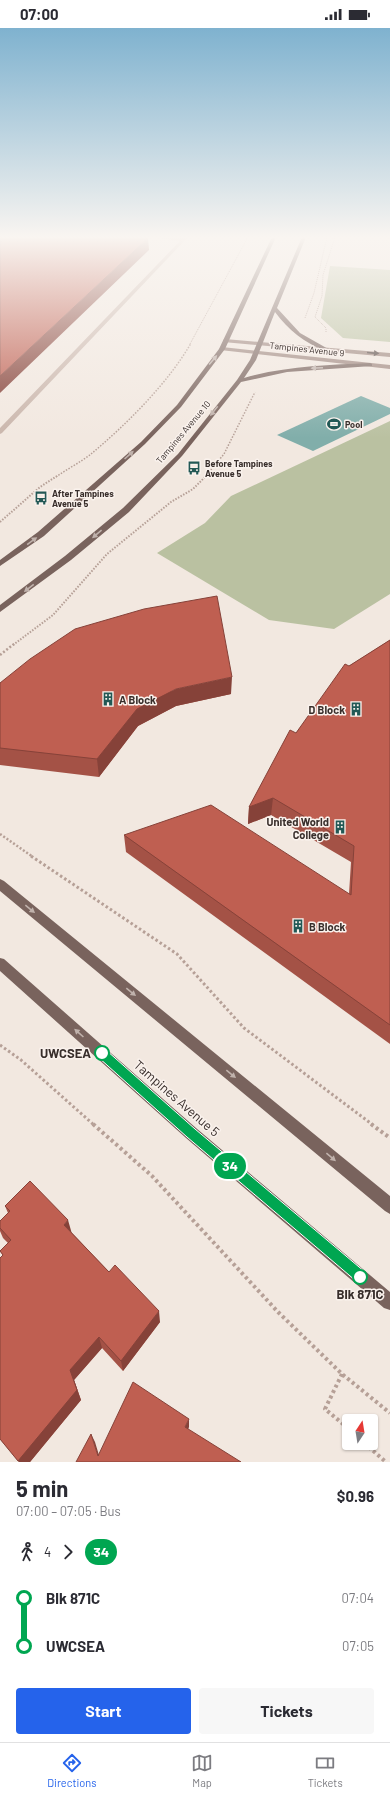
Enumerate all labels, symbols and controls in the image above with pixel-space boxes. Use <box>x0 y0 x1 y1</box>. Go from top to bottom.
text: 07:00 <box>20 5 59 23</box>
street label: Tampines Avenue 9 <box>269 340 345 358</box>
one-way arrow <box>367 350 379 357</box>
one-way arrow <box>209 354 218 365</box>
one-way arrow <box>311 364 323 371</box>
street label: Tampines Avenue 10 <box>154 398 212 466</box>
one-way arrow <box>210 406 219 417</box>
sports icon: Pool <box>326 416 342 432</box>
place label: Pool <box>345 419 362 430</box>
one-way arrow <box>124 451 134 460</box>
place label: Before Tampines Avenue 5 <box>205 458 273 479</box>
bus stop icon: Before Tampines Avenue 5 <box>186 460 202 476</box>
place label: After Tampines Avenue 5 <box>52 488 114 509</box>
bus stop icon: After Tampines Avenue 5 <box>33 490 49 506</box>
one-way arrow <box>92 529 103 538</box>
one-way arrow <box>26 537 37 545</box>
one-way arrow <box>23 584 34 593</box>
building icon: A Block <box>100 691 116 707</box>
place label: A Block <box>119 693 156 706</box>
building icon: D Block <box>348 701 364 717</box>
place label: D Block <box>309 703 345 716</box>
place label: United World College <box>267 815 329 841</box>
building icon: United World College <box>332 819 348 835</box>
one-way arrow <box>25 905 36 914</box>
building icon: B Block <box>290 918 306 934</box>
place label: B Block <box>309 920 346 933</box>
one-way arrow <box>125 987 136 996</box>
one-way arrow <box>73 1028 84 1037</box>
place label: UWCSEA <box>40 1045 91 1061</box>
marker: UWCSEA <box>94 1045 110 1061</box>
street label: Tampines Avenue 5 <box>131 1056 223 1140</box>
one-way arrow <box>226 1070 236 1079</box>
line badge: 34 <box>212 1153 248 1179</box>
one-way arrow <box>326 1153 337 1162</box>
text: 34 <box>222 1157 238 1174</box>
marker: Blk 871C <box>352 1269 368 1285</box>
place label: Blk 871C <box>337 1286 384 1302</box>
north arrow <box>342 1414 378 1450</box>
map controls <box>342 1414 378 1450</box>
text: 5 min <box>16 1475 68 1501</box>
text: $0.96 <box>337 1487 374 1505</box>
text: 07:00 – 07:05 · Bus <box>16 1503 121 1519</box>
icon: walk <box>16 1541 38 1563</box>
icon: forward <box>57 1541 79 1563</box>
text: 34 <box>93 1543 109 1560</box>
text: 4 <box>44 1544 51 1560</box>
text: Blk 871C <box>46 1589 100 1607</box>
text: 07:04 <box>342 1590 374 1606</box>
text: UWCSEA <box>46 1637 105 1655</box>
text: 07:05 <box>342 1638 374 1654</box>
button: Start <box>16 1688 191 1734</box>
button: Tickets <box>199 1688 374 1734</box>
tab: Directions <box>47 1752 96 1789</box>
tab: Map <box>191 1752 213 1789</box>
tab: Tickets <box>308 1752 343 1789</box>

